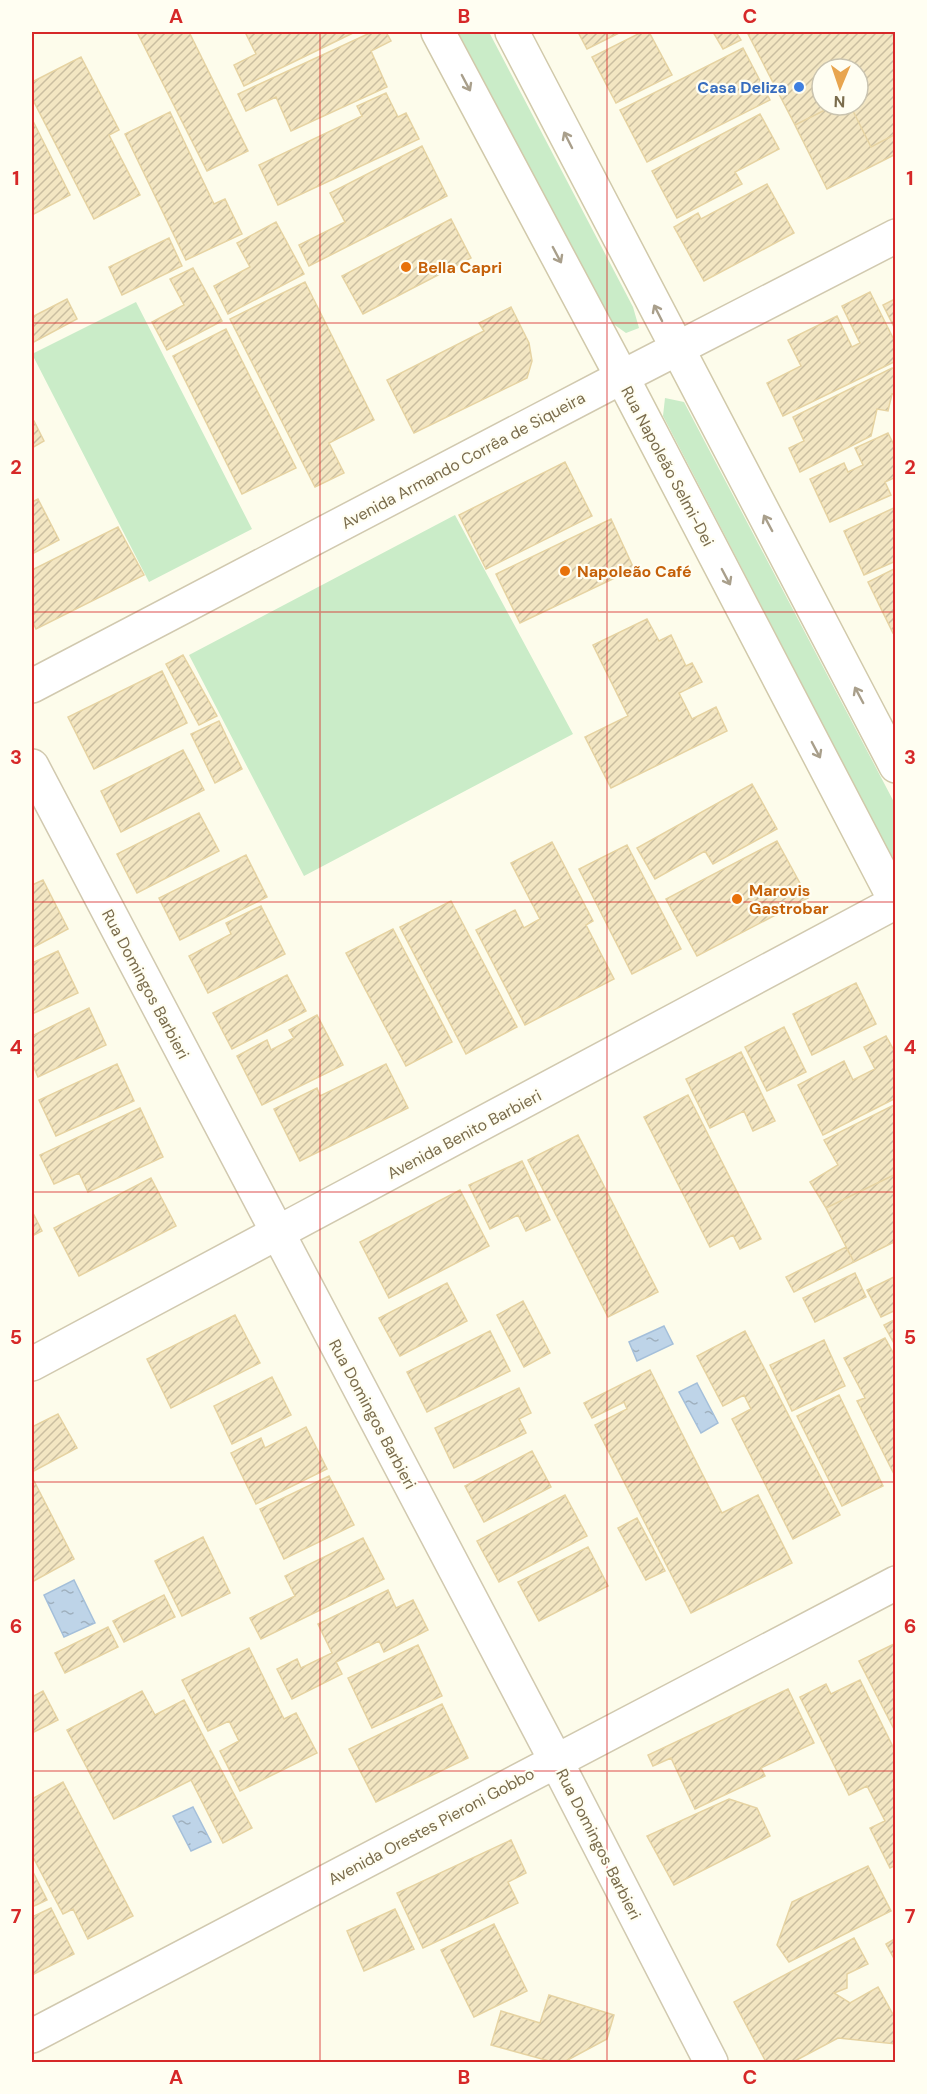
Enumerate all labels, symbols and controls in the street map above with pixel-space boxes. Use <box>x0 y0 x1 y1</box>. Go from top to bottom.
text: A <box>169 3 183 29</box>
text: B <box>458 3 470 29</box>
text: C <box>743 3 757 29</box>
north arrow <box>810 57 870 117</box>
one-way arrow <box>460 74 472 91</box>
place label: Casa Deliza <box>697 77 787 98</box>
marker: Casa Deliza <box>792 80 806 94</box>
text: N <box>833 91 846 112</box>
one-way arrow <box>562 131 573 149</box>
text: 1 <box>12 165 20 191</box>
text: 1 <box>906 165 914 191</box>
one-way arrow <box>552 246 563 264</box>
place label: Bella Capri <box>418 257 502 278</box>
marker: Bella Capri <box>399 260 413 274</box>
one-way arrow <box>652 305 664 322</box>
street label: Rua Napoleão Selmi-Dei <box>616 382 719 550</box>
street label: Avenida Armando Corrêa de Siqueira <box>338 387 589 534</box>
text: 2 <box>10 454 22 480</box>
text: 2 <box>904 454 916 480</box>
one-way arrow <box>762 515 774 532</box>
place label: Napoleão Café <box>577 561 692 582</box>
marker: Napoleão Café <box>558 564 572 578</box>
one-way arrow <box>721 567 732 585</box>
one-way arrow <box>852 687 864 705</box>
one-way arrow <box>811 740 822 758</box>
text: 3 <box>10 744 22 770</box>
text: 3 <box>904 744 916 770</box>
place label: Marovis Gastrobar <box>749 880 829 919</box>
marker: Marovis Gastrobar <box>730 892 744 906</box>
street label: Rua Domingos Barbieri <box>97 906 194 1063</box>
text: 4 <box>10 1034 23 1060</box>
text: 4 <box>904 1034 917 1060</box>
street label: Avenida Benito Barbieri <box>384 1085 545 1184</box>
text: 5 <box>10 1324 22 1350</box>
text: 5 <box>904 1324 916 1350</box>
street label: Rua Domingos Barbieri <box>324 1336 421 1493</box>
text: 6 <box>10 1613 22 1639</box>
text: 6 <box>904 1613 916 1639</box>
street label: Avenida Orestes Pieroni Gobbo <box>324 1763 538 1890</box>
street label: Rua Domingos Barbieri <box>551 1765 646 1923</box>
text: 7 <box>11 1903 22 1929</box>
text: 7 <box>905 1903 916 1929</box>
text: A <box>169 2064 183 2090</box>
text: B <box>458 2064 470 2090</box>
text: C <box>743 2064 757 2090</box>

